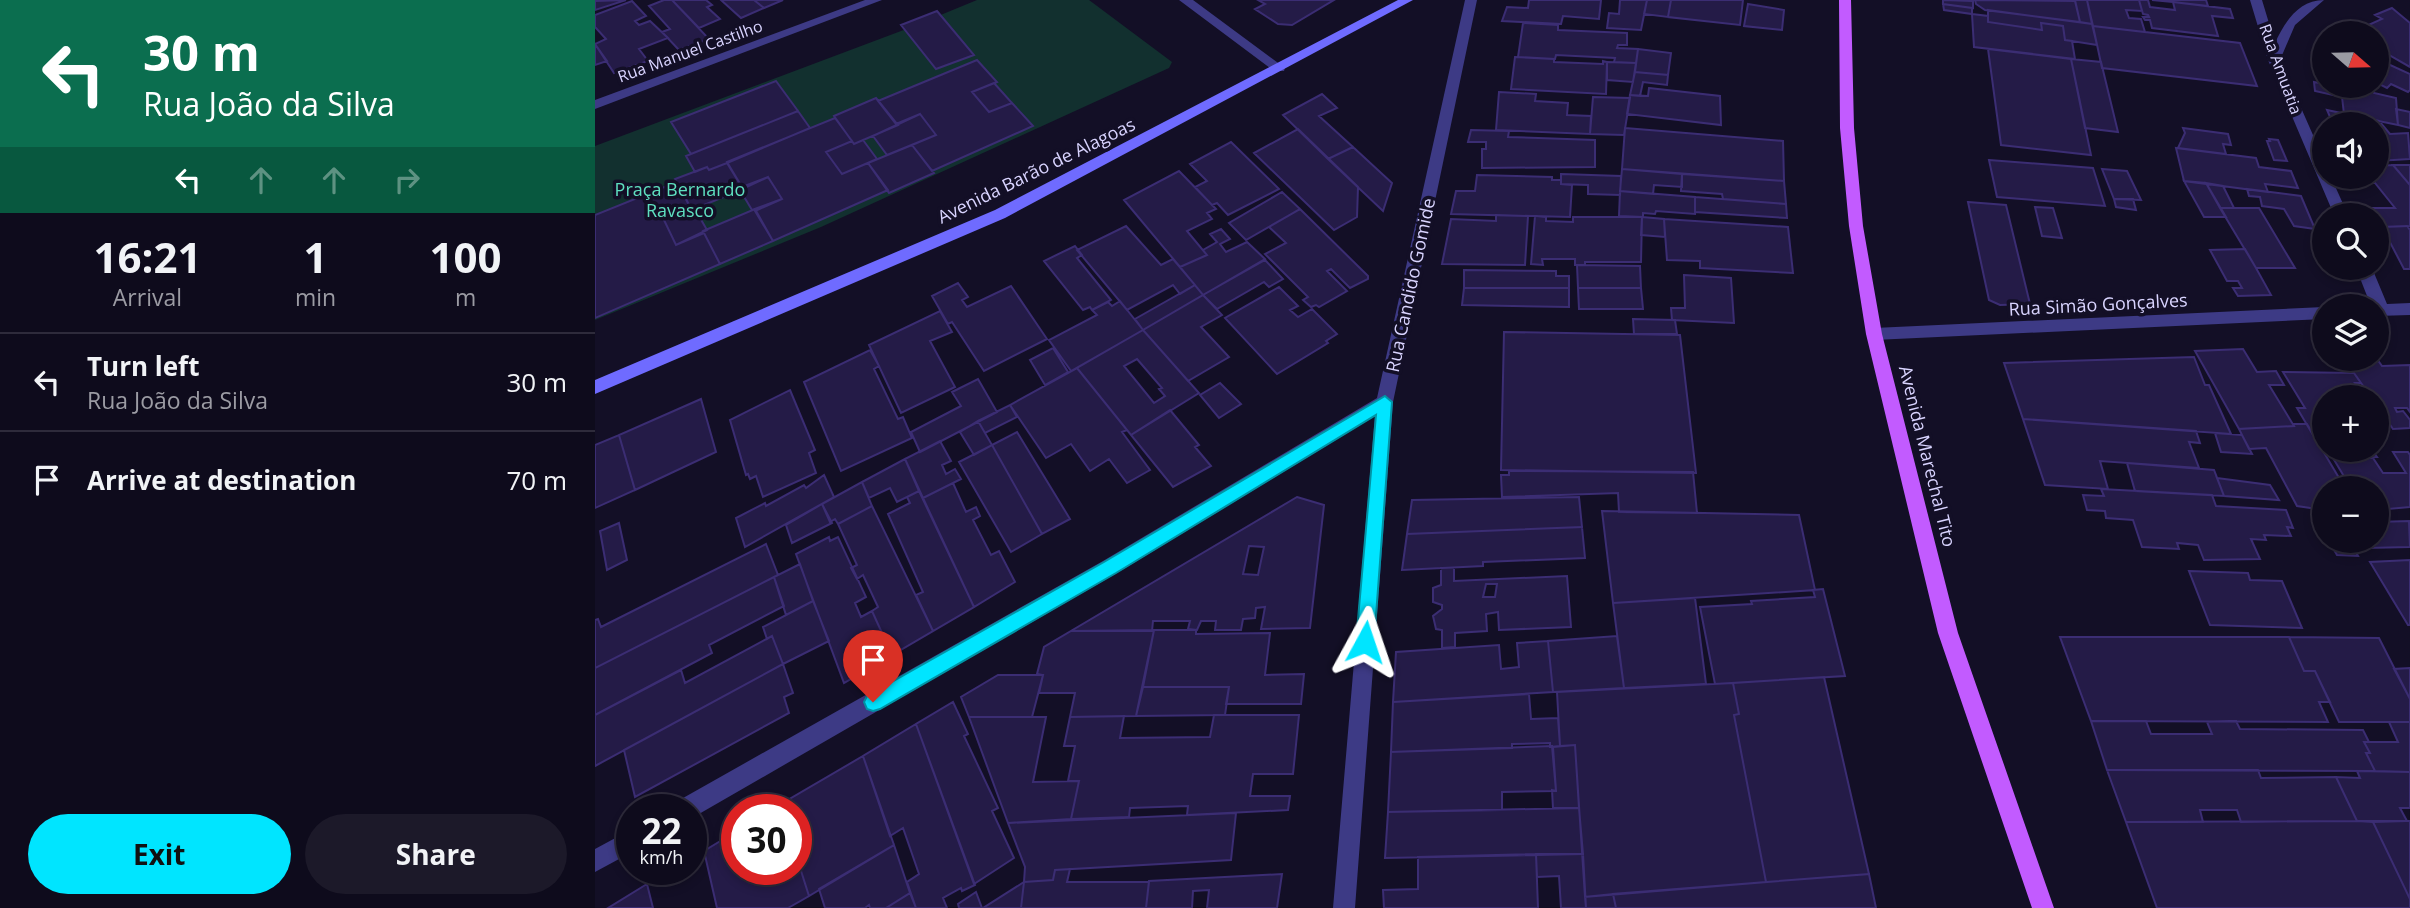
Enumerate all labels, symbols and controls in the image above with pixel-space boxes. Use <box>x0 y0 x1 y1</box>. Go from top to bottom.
street label: Rua Manuel Castilho <box>615 15 765 87</box>
text: 30 m <box>143 19 260 85</box>
street label: Rua Amuatia <box>2254 21 2308 117</box>
north arrow <box>2312 21 2389 98</box>
map controls <box>2312 21 2389 553</box>
icon: left <box>28 28 119 119</box>
text: Rua João da Silva <box>143 82 395 125</box>
street label: Avenida Barão de Alagoas <box>933 112 1139 228</box>
button: sound <box>2312 112 2389 189</box>
icon: left <box>169 161 207 199</box>
icon: ahead <box>242 161 280 199</box>
icon: ahead <box>315 161 353 199</box>
icon: right <box>388 161 426 199</box>
park label: Praça Bernardo Ravasco <box>615 177 745 222</box>
street label: Rua Candido Gomide <box>1380 196 1440 374</box>
button: search <box>2312 203 2389 280</box>
text: 16:21 <box>93 228 201 285</box>
text: 1 <box>303 228 328 285</box>
text: 100 <box>430 228 502 285</box>
text: Arrival <box>113 281 182 313</box>
text: min <box>295 281 336 313</box>
text: m <box>455 281 476 313</box>
street label: Rua Simão Gonçalves <box>2008 287 2188 321</box>
button: layers <box>2312 294 2389 371</box>
text: Turn left <box>87 348 199 384</box>
icon: left <box>28 363 66 401</box>
street label: Avenida Marechal Tito <box>1894 363 1962 549</box>
text: 30 m <box>506 364 567 400</box>
text: Rua João da Silva <box>87 384 268 416</box>
button: + <box>2312 385 2389 462</box>
icon: arrive <box>28 461 66 499</box>
text: Arrive at destination <box>87 462 356 498</box>
text: 70 m <box>506 462 567 498</box>
button: − <box>2312 476 2389 553</box>
position arrow <box>1328 605 1402 679</box>
pin <box>843 630 903 702</box>
icon: arrive <box>854 641 892 679</box>
speed limit sign: 30 <box>721 794 812 885</box>
text: 22 <box>641 807 682 854</box>
button: Exit <box>28 814 291 894</box>
button: Share <box>305 814 567 894</box>
text: km/h <box>640 845 683 869</box>

